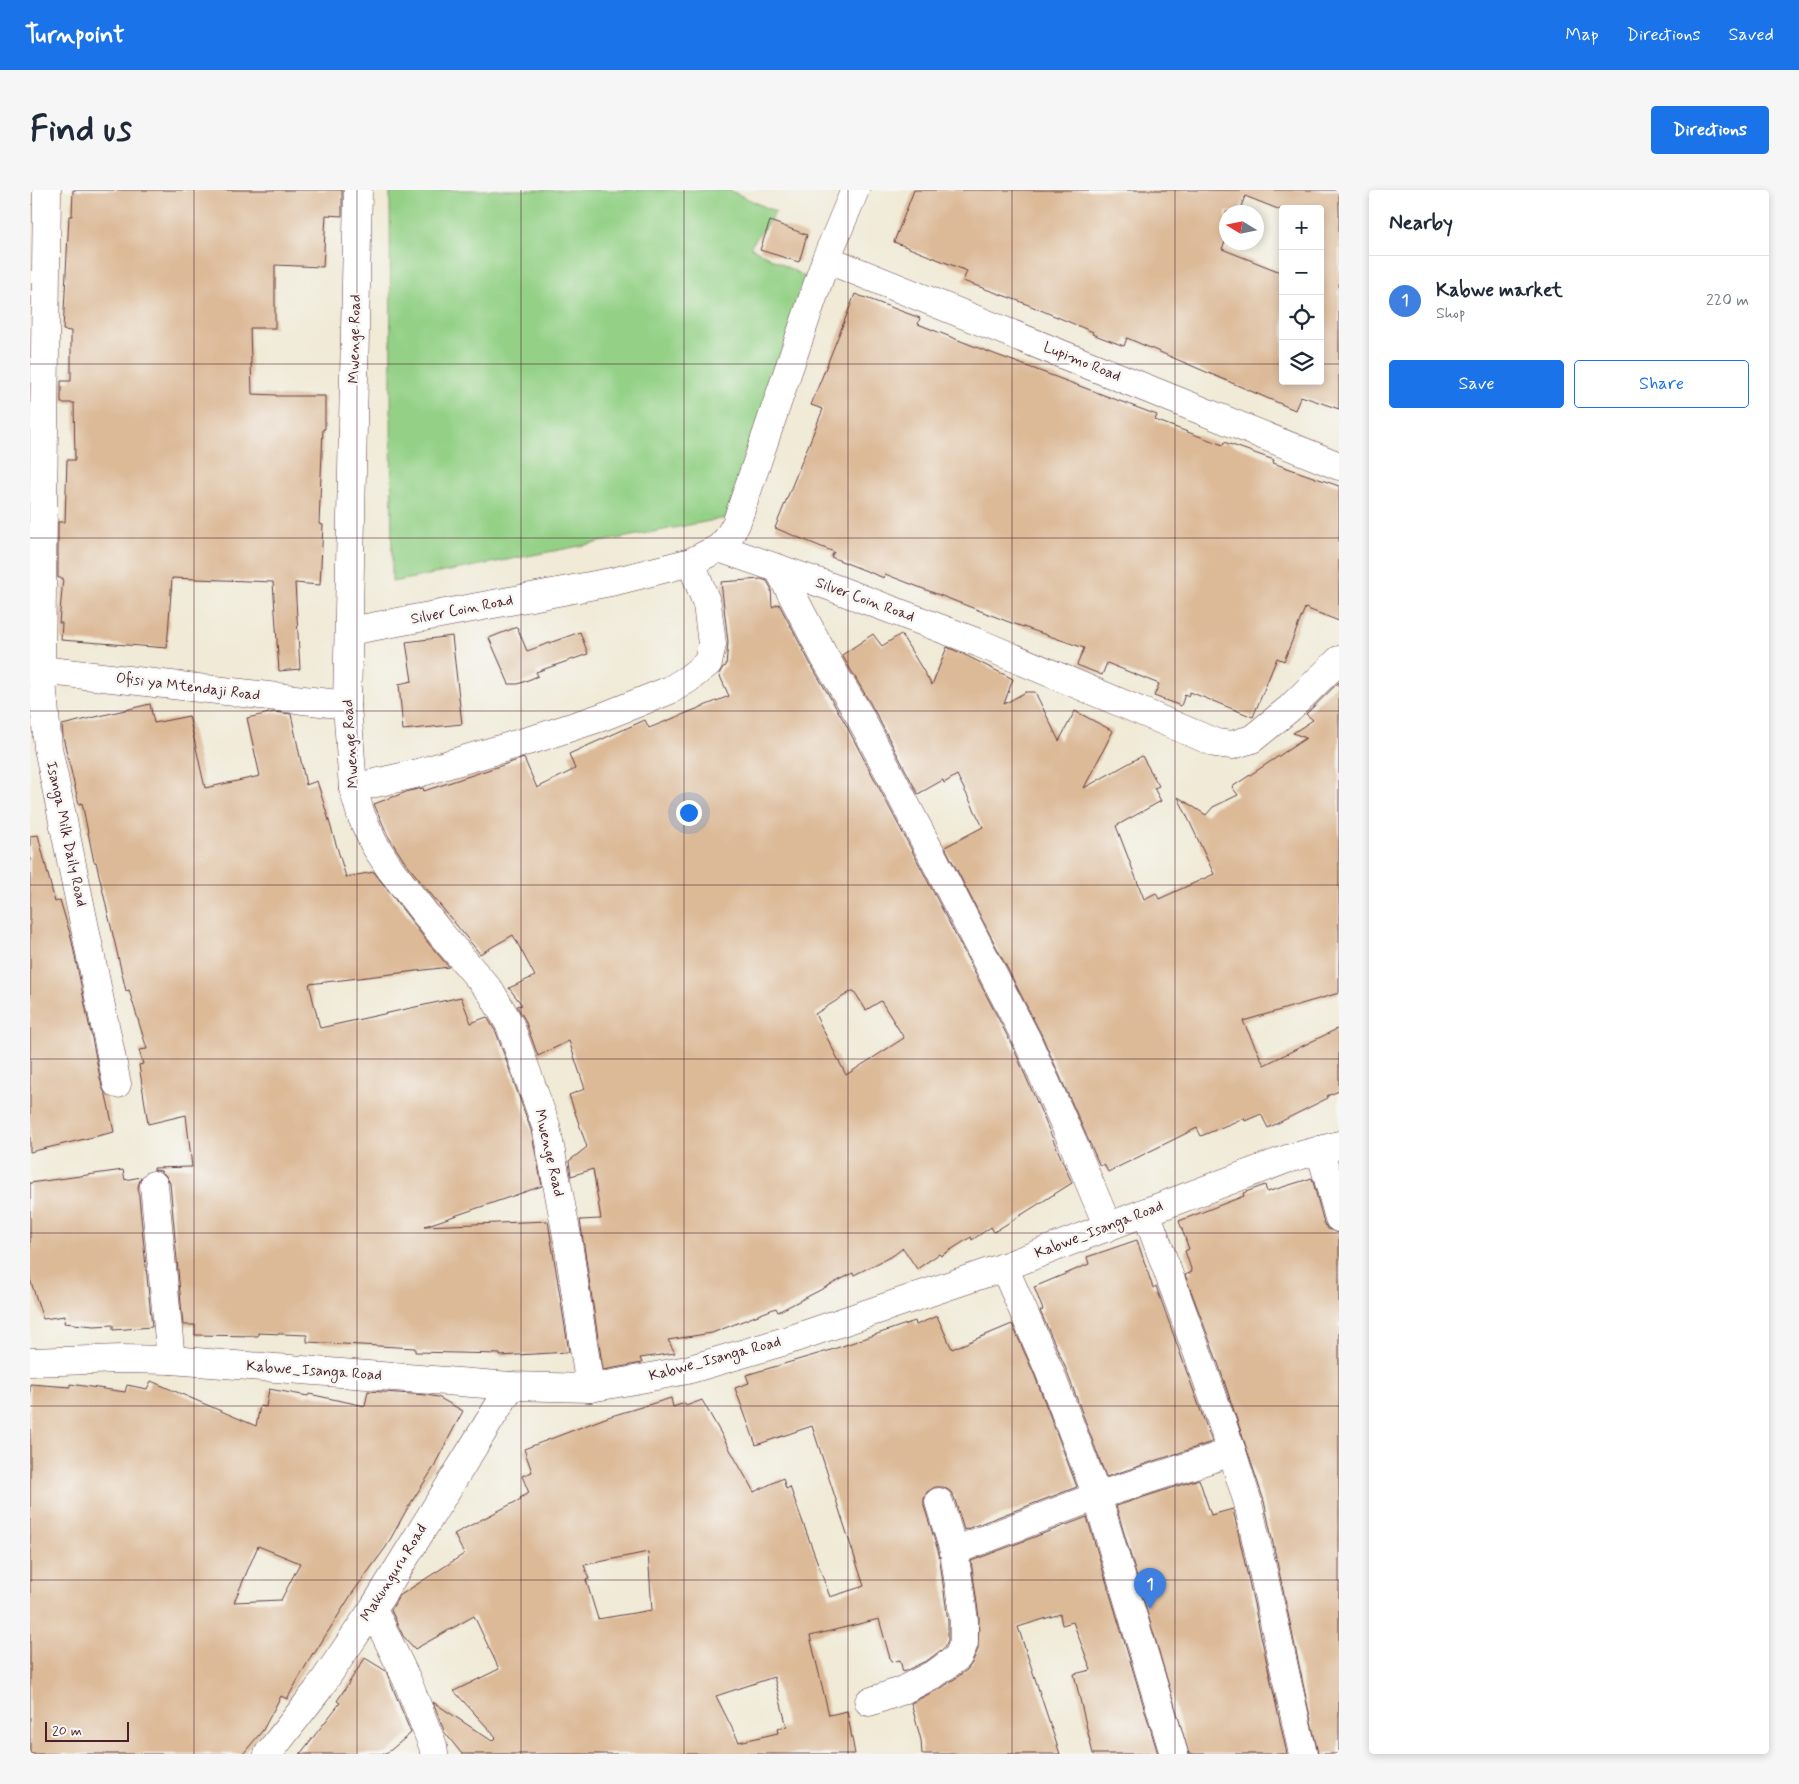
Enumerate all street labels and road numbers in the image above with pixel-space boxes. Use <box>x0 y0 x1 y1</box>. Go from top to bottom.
street label: Mwenge Road <box>344 294 366 384</box>
street label: Lupimo Road <box>1040 337 1124 387</box>
street label: Silver Coin Road <box>813 573 917 627</box>
street label: Silver Coin Road <box>409 590 515 630</box>
street label: Ofisi ya Mtendaji Road <box>115 668 261 706</box>
street label: Mwenge Road <box>338 699 364 789</box>
street label: Isanga Milk Daily Road <box>40 759 91 909</box>
street label: Mwenge Road <box>529 1107 569 1199</box>
street label: Kabwe_Isanga Road <box>1032 1196 1166 1265</box>
street label: Kabwe_Isanga Road <box>647 1332 783 1387</box>
street label: Kabwe_Isanga Road <box>245 1356 382 1387</box>
street label: Makunguru Road <box>356 1520 432 1625</box>

